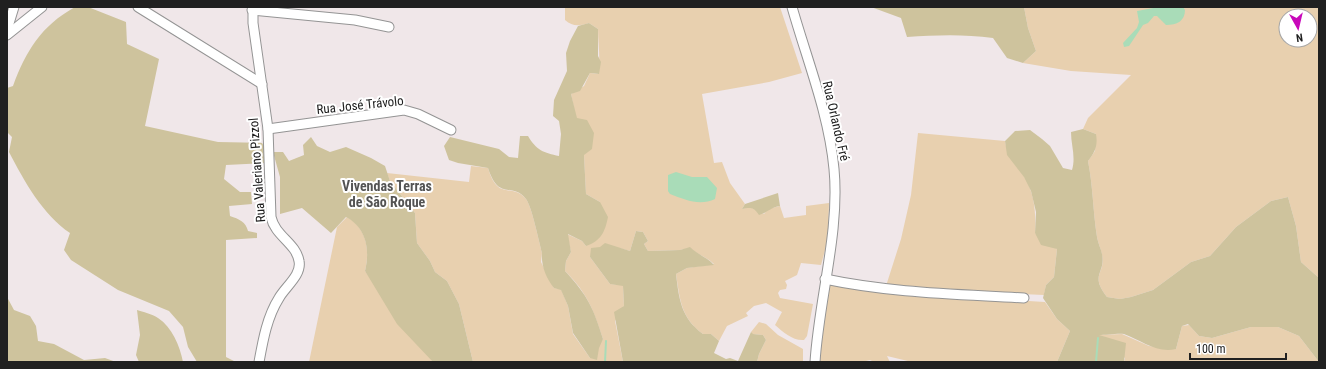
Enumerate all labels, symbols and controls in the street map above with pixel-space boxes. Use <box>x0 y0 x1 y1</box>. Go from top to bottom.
north arrow <box>1278 8 1318 48</box>
text: N <box>1295 31 1304 44</box>
street label: Rua Orlando Fré <box>820 80 852 162</box>
street label: Rua José Trávolo <box>316 93 404 117</box>
street label: Rua Valeriano Pizzol <box>246 117 268 223</box>
district label: Vivendas Terras de São Roque <box>342 178 432 210</box>
scale bar <box>1190 335 1286 361</box>
text: 100 m <box>1196 342 1226 356</box>

